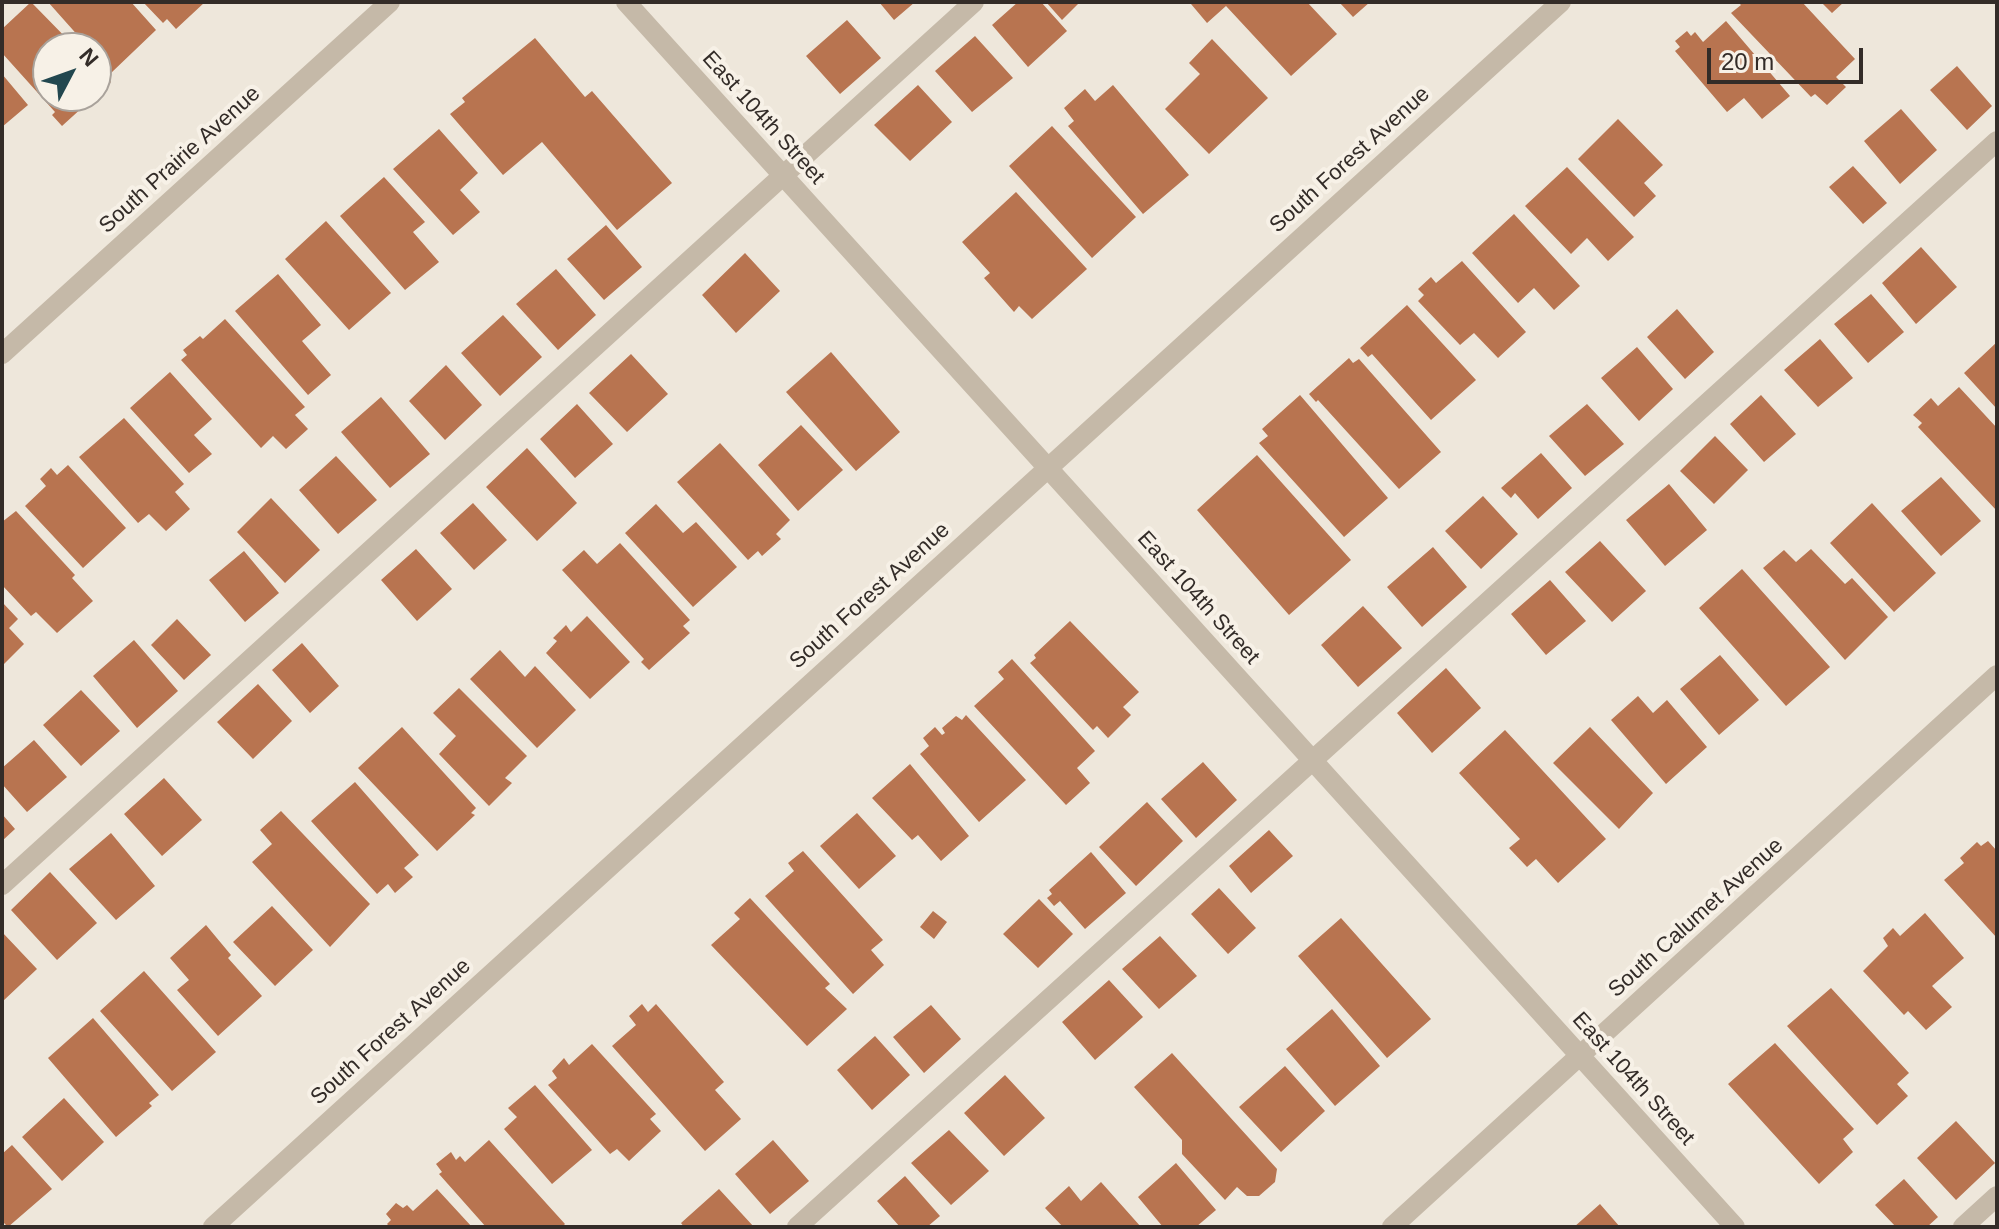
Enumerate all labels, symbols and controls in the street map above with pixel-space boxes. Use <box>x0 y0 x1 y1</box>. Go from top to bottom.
north arrow <box>32 32 112 112</box>
scale bar <box>1711 32 1867 82</box>
text: N <box>74 43 104 71</box>
street label: East 104th Street <box>696 46 830 190</box>
text: 20 m <box>1721 48 1774 75</box>
street label: South Prairie Avenue <box>94 81 266 239</box>
street label: South Forest Avenue <box>1265 81 1435 239</box>
street label: South Forest Avenue <box>785 517 955 675</box>
street label: East 104th Street <box>1131 526 1265 670</box>
street label: South Calumet Avenue <box>1603 833 1789 1003</box>
street label: South Forest Avenue <box>306 953 476 1111</box>
street label: East 104th Street <box>1566 1007 1700 1151</box>

